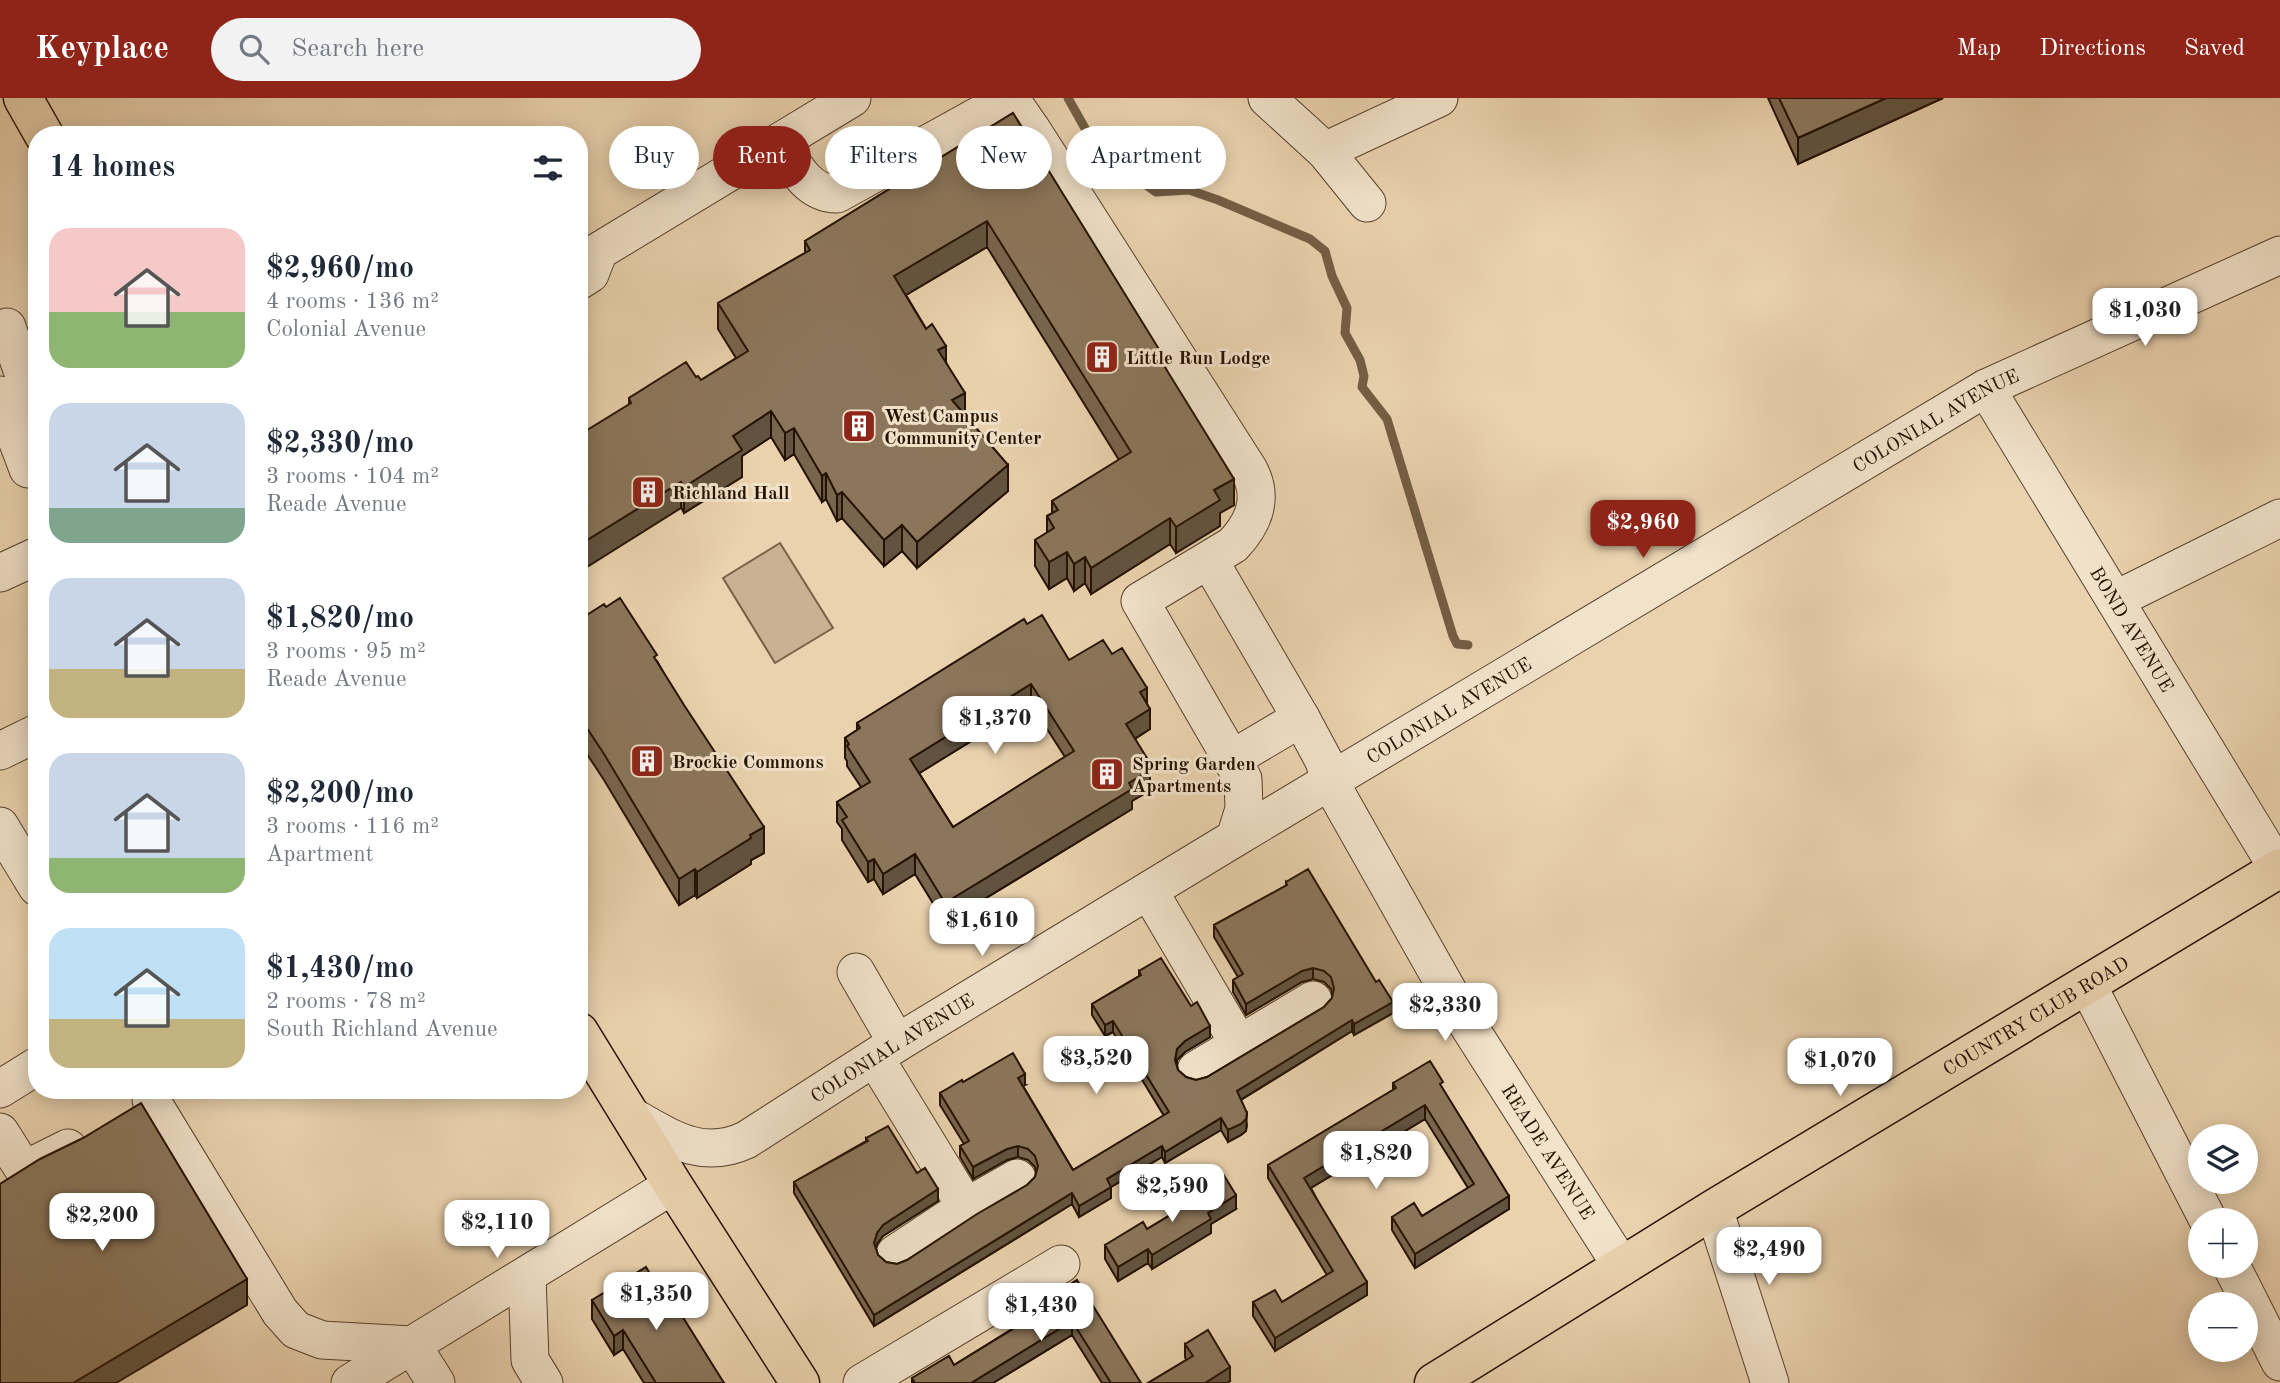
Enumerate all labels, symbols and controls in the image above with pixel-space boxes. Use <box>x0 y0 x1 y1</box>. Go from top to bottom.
search box <box>211 18 701 81</box>
icon: search <box>235 30 273 68</box>
text: Keyplace <box>35 33 169 66</box>
text: Search here <box>291 36 424 62</box>
text: Map <box>1957 37 2001 61</box>
text: Directions <box>2039 37 2146 61</box>
text: Saved <box>2184 37 2245 61</box>
chip: Buy <box>609 126 699 189</box>
chip: Rent <box>713 126 811 189</box>
chip: Filters <box>825 126 942 189</box>
chip: New <box>956 126 1052 189</box>
chip: Apartment <box>1066 126 1226 189</box>
icon: filters <box>529 149 567 187</box>
text: 14 homes <box>49 153 175 183</box>
text: $2,960/mo <box>266 254 414 284</box>
icon: home <box>105 256 189 340</box>
pin: $1,030 <box>2088 288 2202 348</box>
text: 4 rooms · 136 m² <box>266 290 439 313</box>
text: $1,030 <box>2108 299 2182 322</box>
text: Colonial Avenue <box>266 318 426 341</box>
building icon: Little Run Lodge <box>1083 338 1121 376</box>
place label: Little Run Lodge <box>1126 350 1271 369</box>
street label: COLONIAL AVENUE <box>1850 367 2023 477</box>
building icon: West Campus Community Center <box>840 407 878 445</box>
place label: West Campus Community Center <box>884 408 1042 449</box>
text: $2,330/mo <box>266 429 414 459</box>
icon: home <box>105 431 189 515</box>
text: 3 rooms · 104 m² <box>266 465 439 488</box>
building icon: Richland Hall <box>629 473 667 511</box>
place label: Richland Hall <box>672 485 790 504</box>
text: Reade Avenue <box>266 493 406 516</box>
pin: $2,960 <box>1586 500 1700 560</box>
text: $2,960 <box>1606 511 1680 534</box>
street label: BOND AVENUE <box>2085 564 2176 696</box>
text: $1,820/mo <box>266 604 414 634</box>
icon: home <box>105 606 189 690</box>
text: 3 rooms · 95 m² <box>266 640 426 663</box>
street label: COLONIAL AVENUE <box>1364 656 1536 769</box>
text: Reade Avenue <box>266 668 406 691</box>
pin: $1,370 <box>938 696 1052 756</box>
text: $1,370 <box>958 707 1032 730</box>
building icon: Brockie Commons <box>628 742 666 780</box>
place label: Brockie Commons <box>672 754 824 773</box>
building icon: Spring Garden Apartments <box>1088 755 1126 793</box>
place label: Spring Garden Apartments <box>1132 756 1256 797</box>
text: $2,200/mo <box>266 779 414 809</box>
icon: home <box>105 781 189 865</box>
text: 3 rooms · 116 m² <box>266 815 439 838</box>
text: Apartment <box>266 843 374 866</box>
pin: $1,610 <box>925 898 1039 958</box>
text: $1,610 <box>945 909 1019 932</box>
text: $1,430/mo <box>266 954 414 984</box>
street label: COUNTRY CLUB ROAD <box>1941 954 2133 1081</box>
icon: home <box>105 956 189 1040</box>
pin: $2,330 <box>1388 984 1502 1043</box>
text: 2 rooms · 78 m² <box>266 990 426 1013</box>
street label: COLONIAL AVENUE <box>808 992 978 1108</box>
text: $2,330 <box>1408 994 1482 1017</box>
text: South Richland Avenue <box>266 1018 498 1041</box>
pin: $3,520 <box>1039 1037 1153 1096</box>
pin: $1,070 <box>1783 1038 1897 1098</box>
text: $3,520 <box>1059 1047 1133 1070</box>
text: $1,070 <box>1803 1049 1877 1072</box>
street label: READE AVENUE <box>1496 1082 1596 1224</box>
map controls <box>2188 1124 2258 1362</box>
button: layers <box>2188 1124 2258 1194</box>
pin: $1,820 <box>1319 1132 1433 1191</box>
text: $1,820 <box>1339 1142 1413 1165</box>
pin: $2,590 <box>1115 1164 1229 1224</box>
text: $2,590 <box>1135 1175 1209 1198</box>
pin: $2,200 <box>45 1194 159 1253</box>
pin: $2,110 <box>440 1200 554 1260</box>
text: $2,200 <box>65 1204 139 1227</box>
button: + <box>2188 1208 2258 1278</box>
text: $2,110 <box>460 1211 534 1234</box>
pin: $2,490 <box>1712 1228 1826 1287</box>
text: $2,490 <box>1732 1238 1806 1261</box>
pin: $1,350 <box>599 1272 713 1332</box>
text: $1,350 <box>619 1283 693 1306</box>
pin: $1,430 <box>984 1284 1098 1343</box>
button: − <box>2188 1292 2258 1362</box>
text: $1,430 <box>1004 1294 1078 1317</box>

